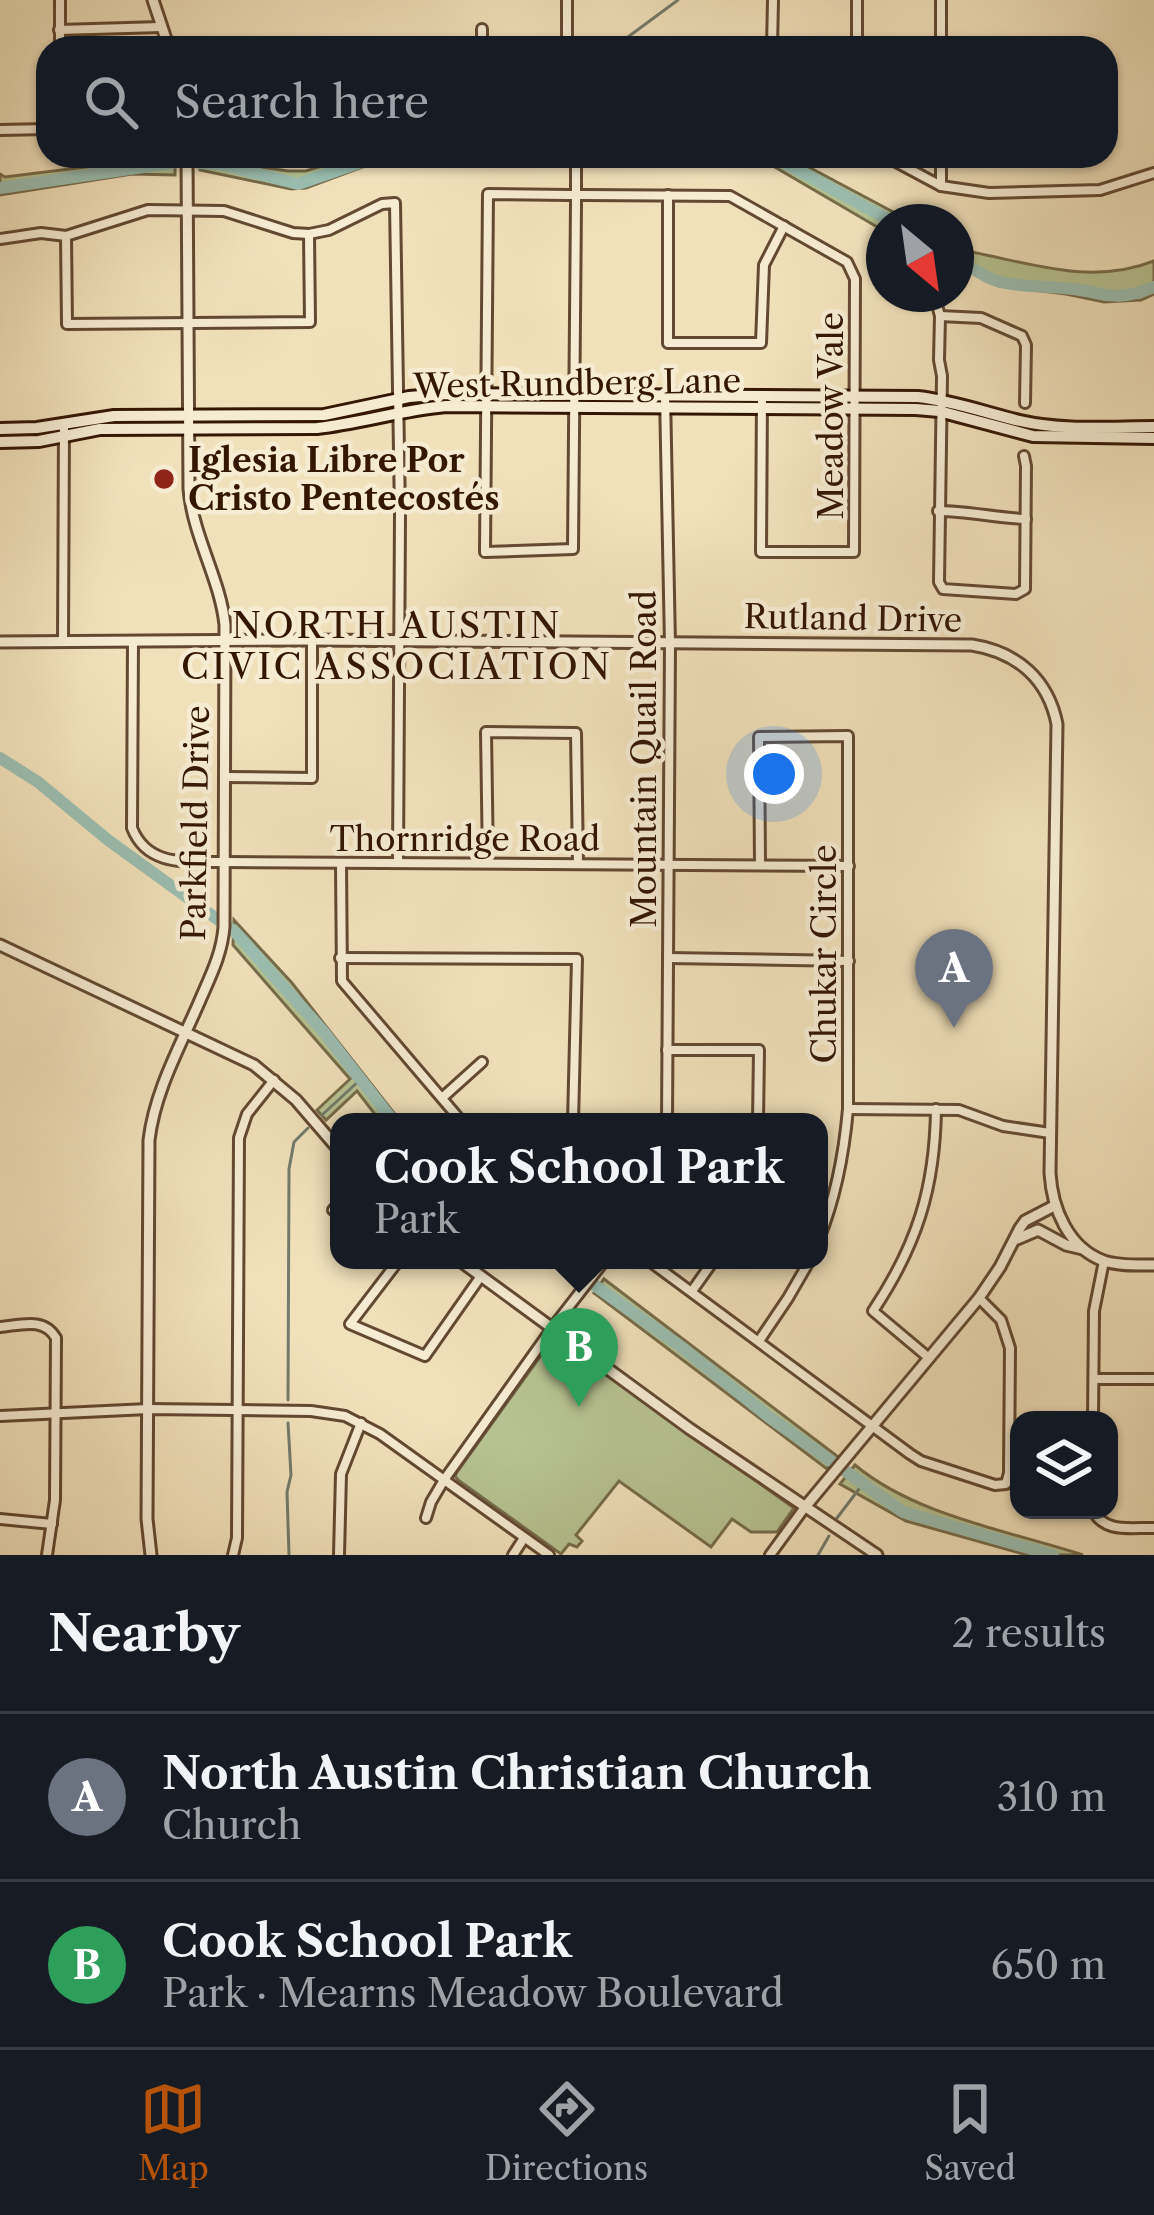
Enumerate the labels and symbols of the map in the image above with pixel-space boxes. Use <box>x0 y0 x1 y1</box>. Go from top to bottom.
north arrow <box>866 204 974 312</box>
street label: Meadow Vale <box>811 312 852 520</box>
street label: West Rundberg Lane <box>412 360 741 407</box>
place label: Iglesia Libre Por Cristo Pentecostés <box>188 440 500 519</box>
marker: Iglesia Libre Por Cristo Pentecostés <box>151 466 177 492</box>
street label: Mountain Quail Road <box>624 590 665 928</box>
street label: Rutland Drive <box>743 596 963 641</box>
district label: NORTH AUSTIN CIVIC ASSOCIATION <box>181 603 613 688</box>
street label: Parkfield Drive <box>173 705 218 941</box>
your location <box>744 744 804 804</box>
street label: Thornridge Road <box>330 819 600 860</box>
street label: Chukar Circle <box>804 845 845 1063</box>
pin: A <box>915 929 993 1028</box>
pin: B <box>540 1308 618 1407</box>

